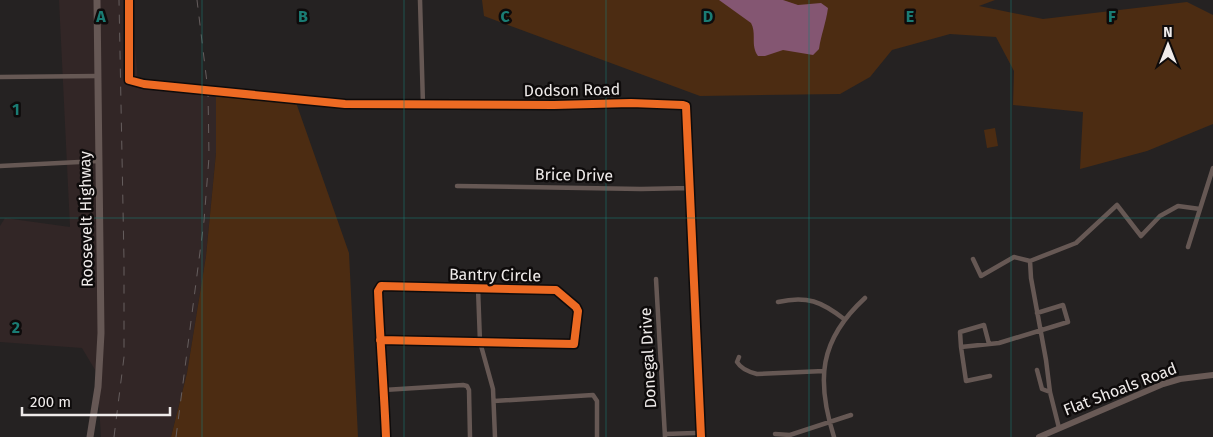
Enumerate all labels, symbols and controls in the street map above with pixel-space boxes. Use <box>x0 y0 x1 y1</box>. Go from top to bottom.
text: A <box>95 7 106 26</box>
text: B <box>298 7 308 26</box>
text: C <box>500 7 510 26</box>
text: D <box>703 7 713 26</box>
text: E <box>906 7 914 26</box>
text: F <box>1108 7 1116 26</box>
north arrow <box>1143 20 1193 70</box>
text: N <box>1163 24 1173 41</box>
street label: Dodson Road <box>524 80 620 100</box>
text: 1 <box>12 100 20 119</box>
street label: Roosevelt Highway <box>75 151 97 287</box>
street label: Brice Drive <box>535 165 613 185</box>
street label: Bantry Circle <box>449 265 541 285</box>
street label: Donegal Drive <box>636 307 660 409</box>
text: 2 <box>12 318 20 337</box>
street label: Flat Shoals Road <box>1061 359 1179 419</box>
scale bar <box>22 384 170 416</box>
text: 200 m <box>30 393 71 411</box>

